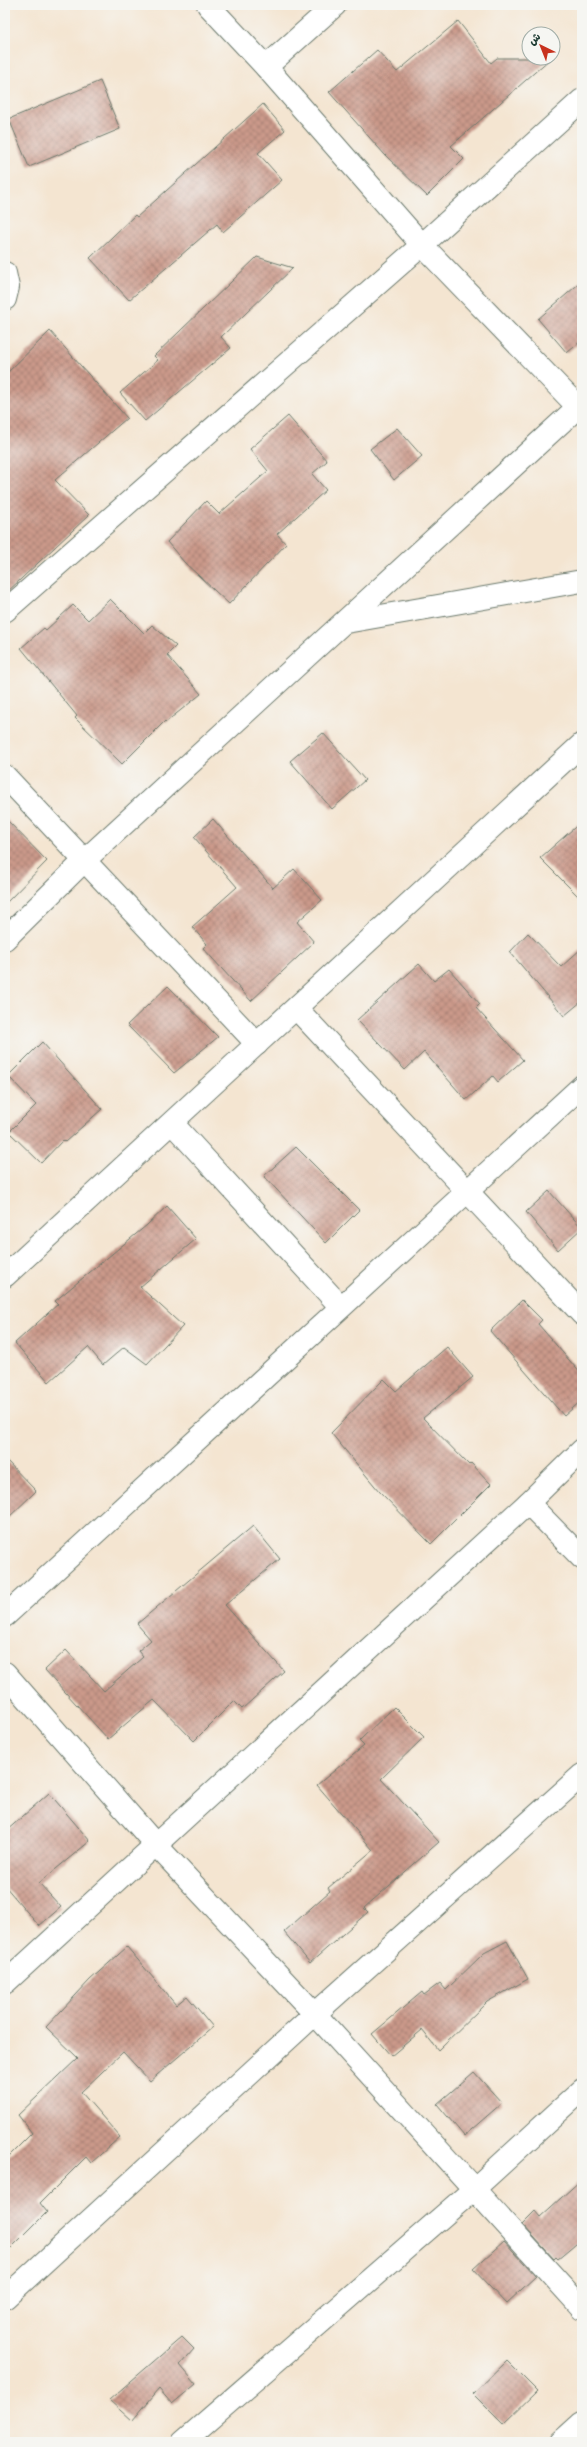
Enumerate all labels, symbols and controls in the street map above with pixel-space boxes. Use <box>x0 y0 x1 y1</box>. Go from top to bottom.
north arrow <box>521 26 561 66</box>
text: ش <box>525 29 543 48</box>

